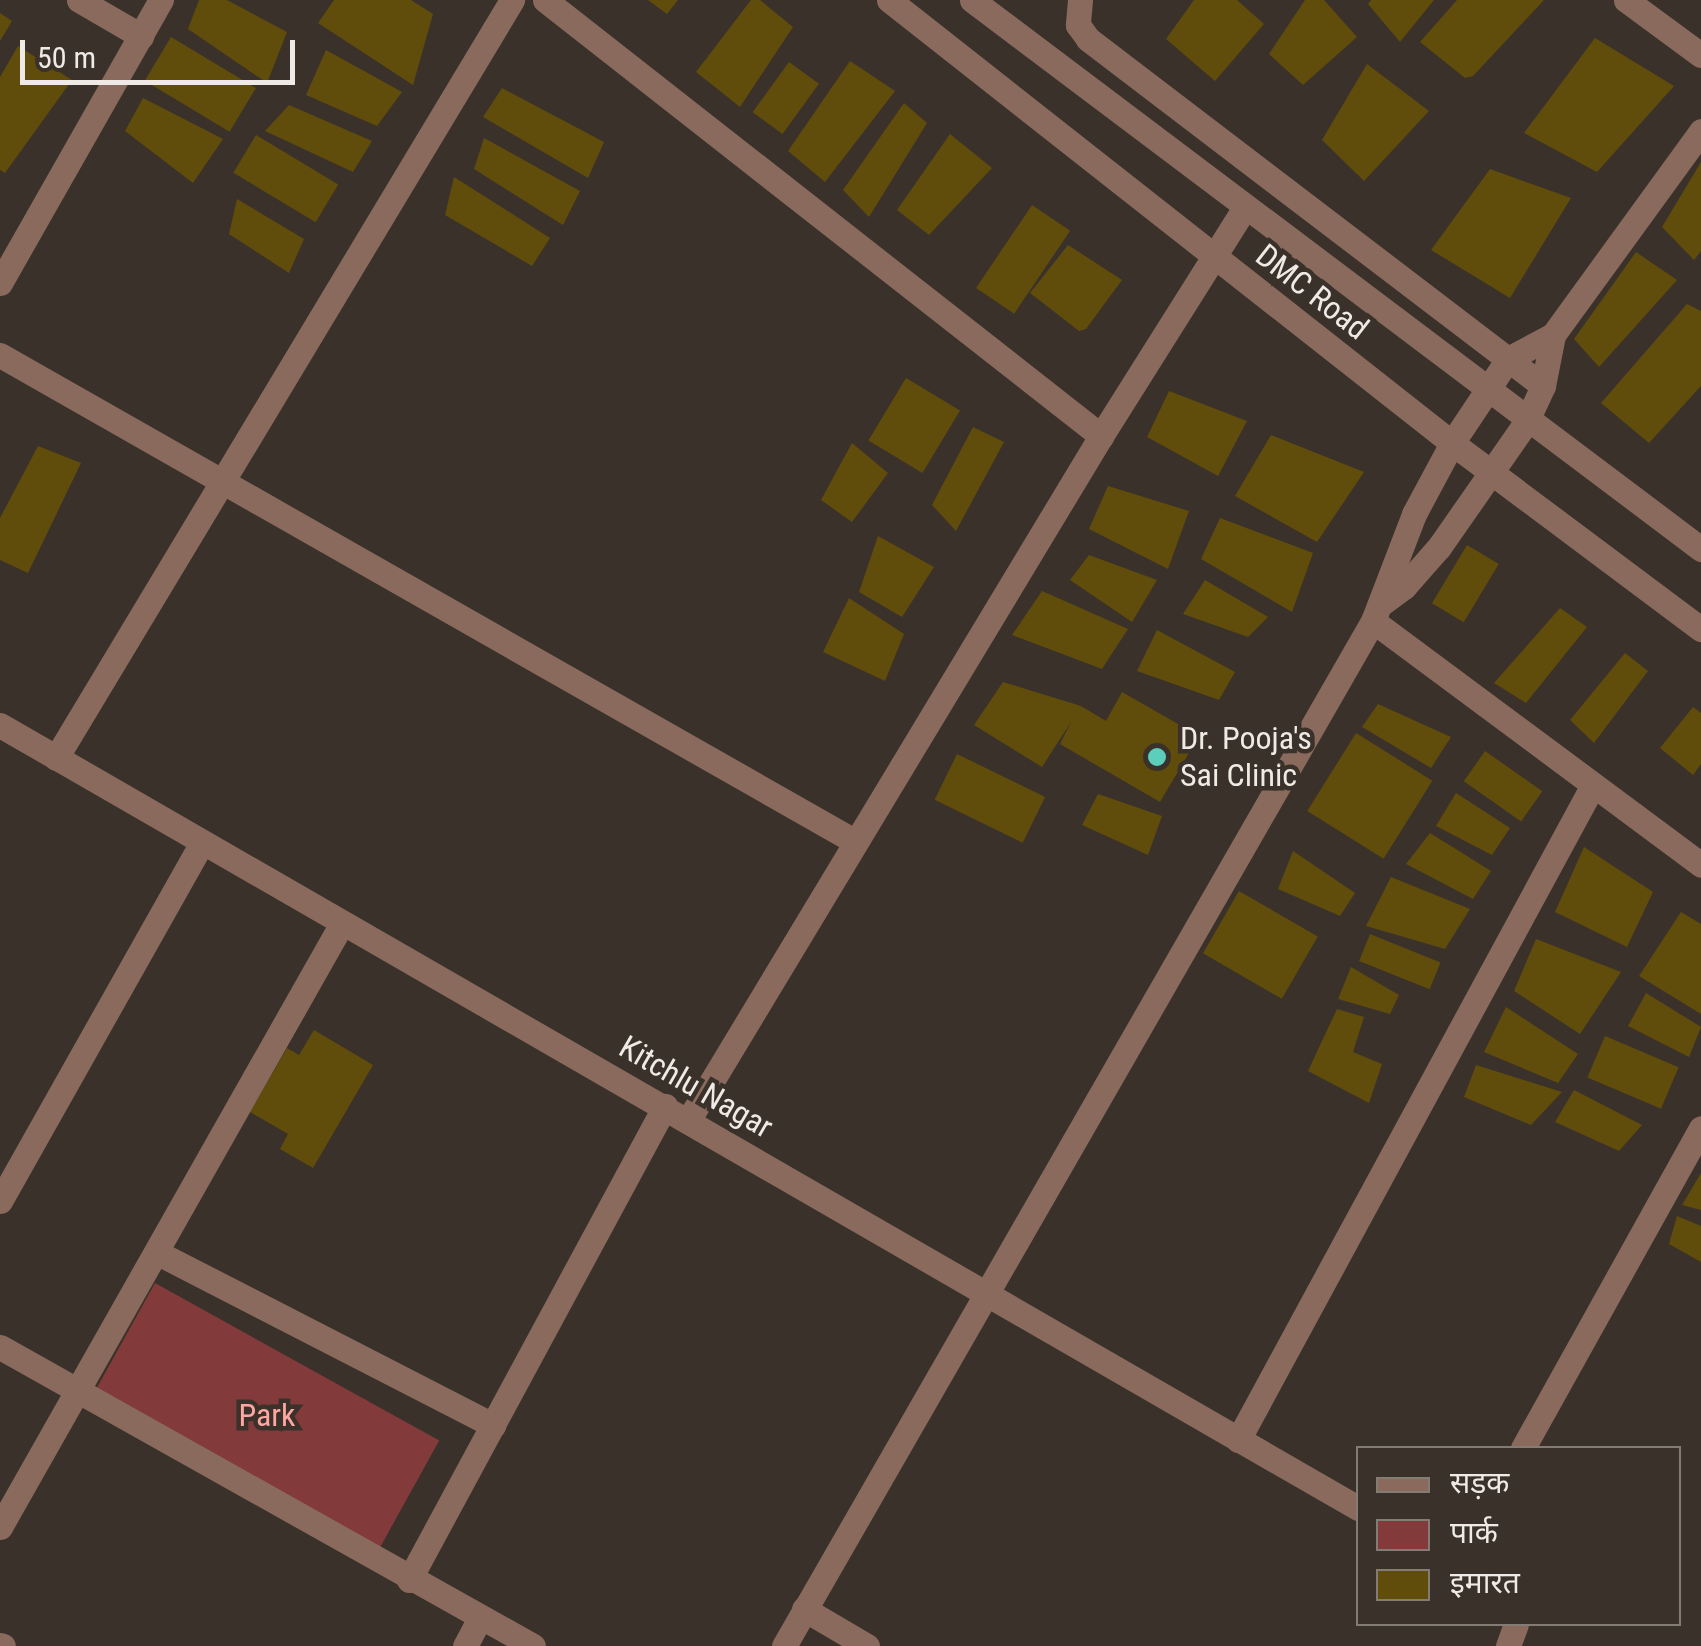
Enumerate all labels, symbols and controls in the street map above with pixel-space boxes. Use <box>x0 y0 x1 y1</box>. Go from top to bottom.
scale bar <box>25 20 300 82</box>
text: 50 m <box>37 40 96 75</box>
street label: DMC Road <box>1248 236 1376 348</box>
place label: Dr. Pooja's Sai Clinic <box>1180 720 1312 795</box>
marker: Dr. Pooja's Sai Clinic <box>1144 744 1170 770</box>
street label: Kitchlu Nagar <box>612 1028 780 1146</box>
park label: Park <box>238 1396 296 1434</box>
legend <box>1356 1446 1681 1626</box>
text: सड़क <box>1450 1465 1509 1500</box>
text: पार्क <box>1450 1515 1498 1550</box>
text: इमारत <box>1450 1565 1520 1600</box>

